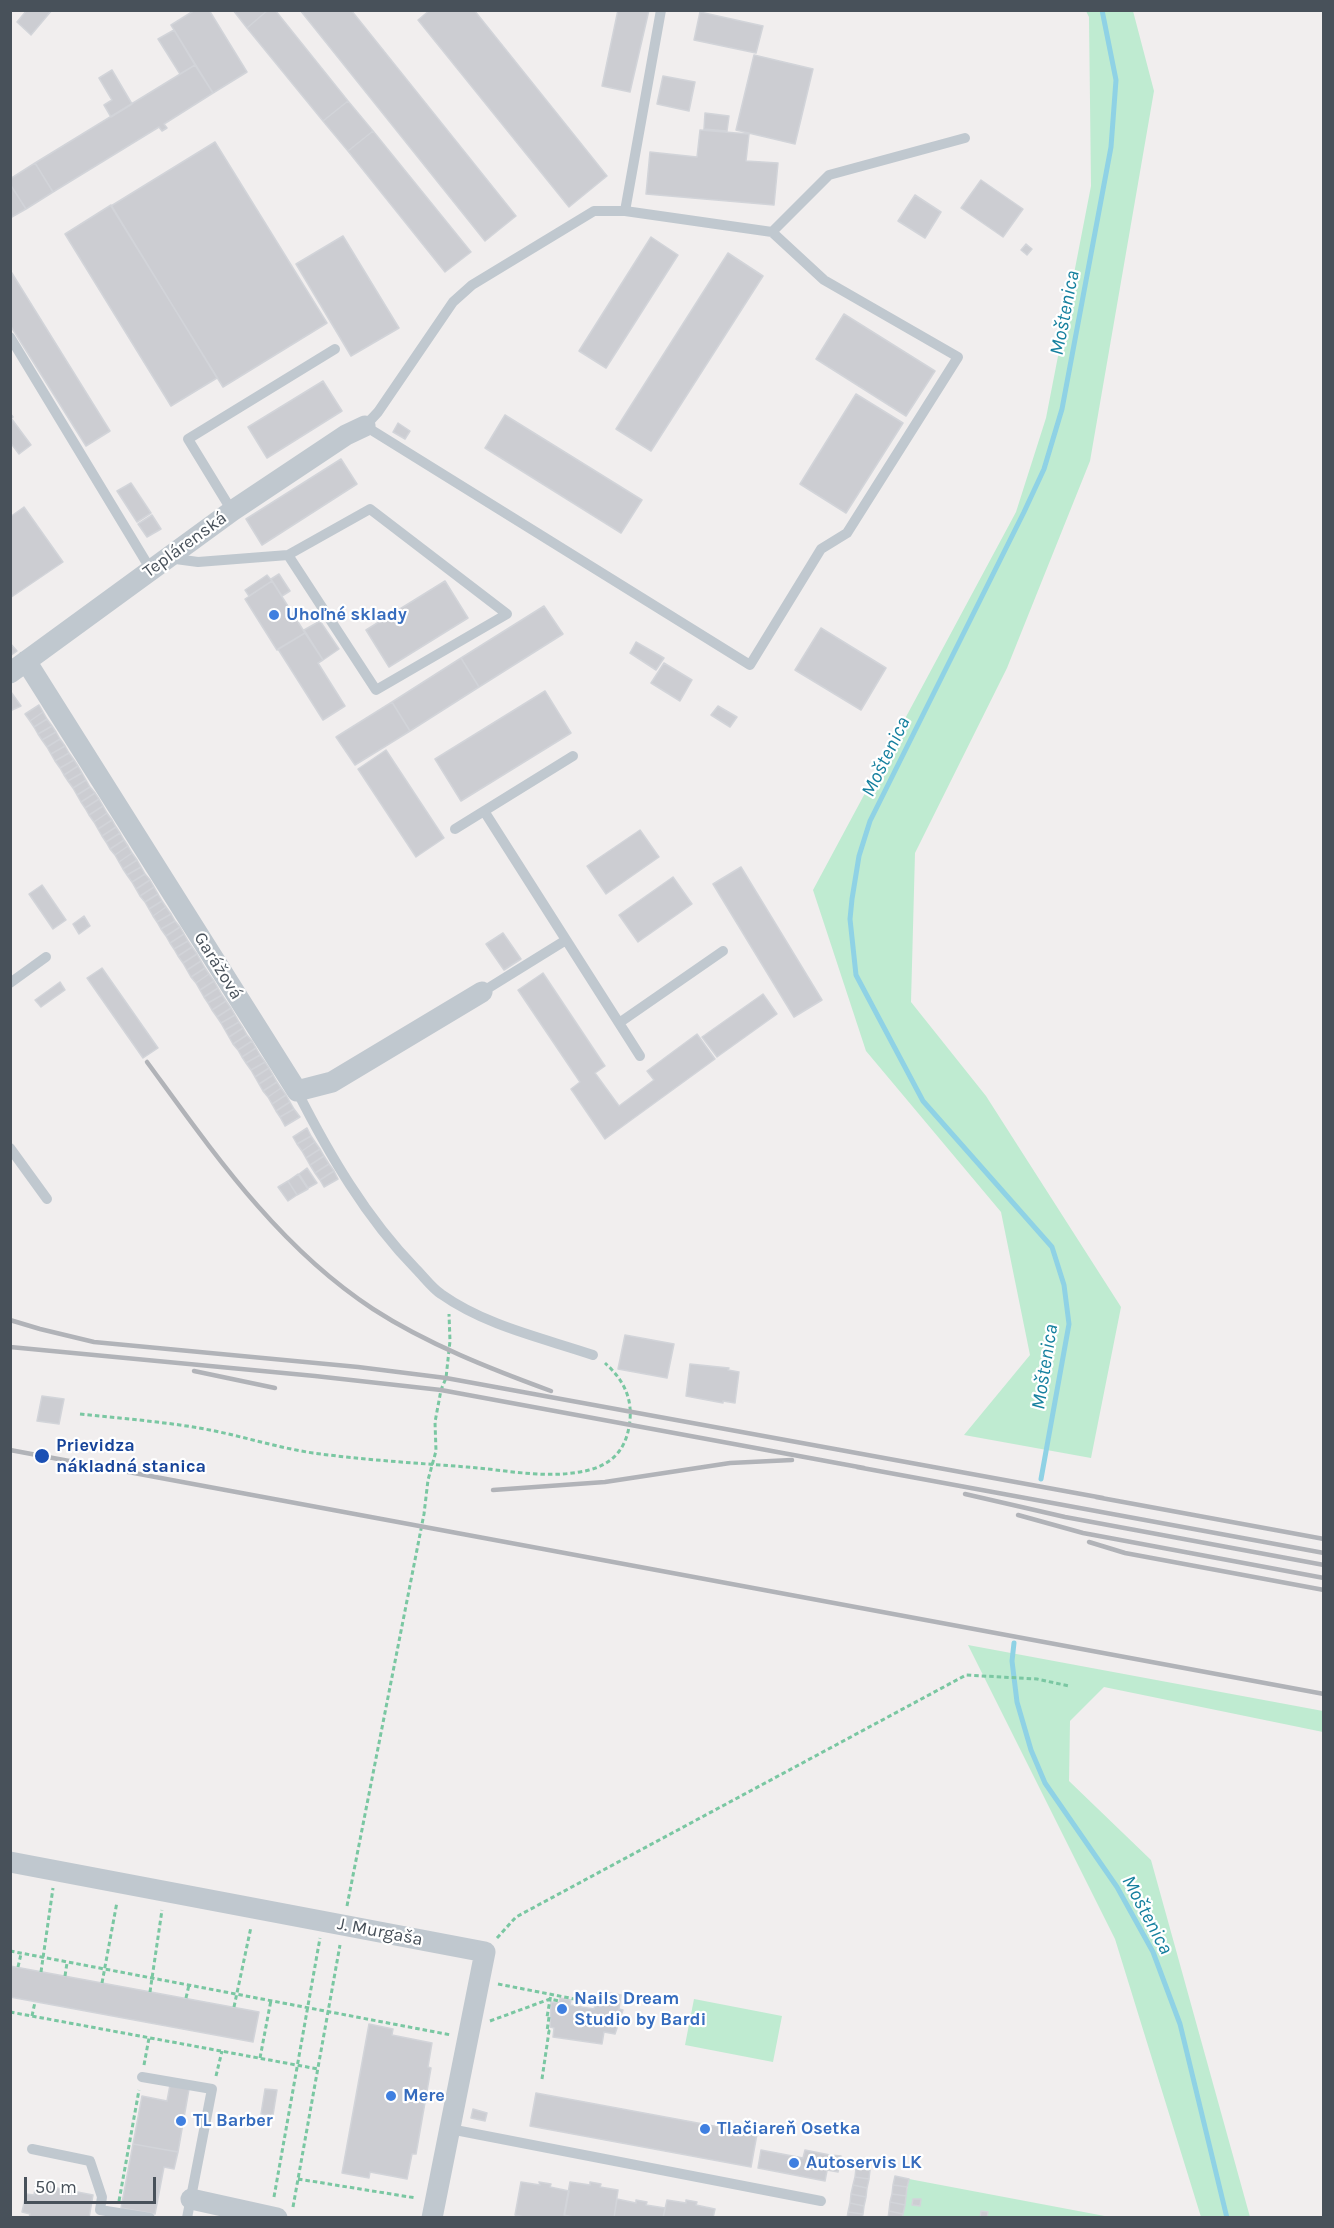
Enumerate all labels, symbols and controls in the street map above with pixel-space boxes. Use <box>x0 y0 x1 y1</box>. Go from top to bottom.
water label: Moštenica <box>1045 268 1085 358</box>
street label: Teplárenská <box>139 507 231 583</box>
place label: Uhoľné sklady <box>286 604 407 626</box>
marker: Uhoľné sklady <box>267 608 281 622</box>
water label: Moštenica <box>856 713 916 801</box>
street label: Garážová <box>189 928 247 1004</box>
water label: Moštenica <box>1026 1323 1064 1411</box>
place label: Prievidza nákladná stanica <box>56 1435 206 1478</box>
marker: Prievidza nákladná stanica <box>33 1447 51 1465</box>
water label: Moštenica <box>1116 1871 1178 1959</box>
street label: J. Murgaša <box>335 1913 425 1951</box>
place label: Nails Dream Studio by Bardi <box>574 1988 706 2030</box>
marker: Nails Dream Studio by Bardi <box>555 2002 569 2016</box>
place label: Mere <box>403 2085 445 2107</box>
marker: Mere <box>384 2089 398 2103</box>
place label: TL Barber <box>193 2110 273 2132</box>
marker: TL Barber <box>174 2114 188 2128</box>
place label: Tlačiareň Osetka <box>717 2118 861 2140</box>
marker: Tlačiareň Osetka <box>698 2122 712 2136</box>
place label: Autoservis LK <box>806 2152 922 2174</box>
marker: Autoservis LK <box>787 2156 801 2170</box>
scale bar <box>27 2165 159 2203</box>
text: 50 m <box>35 2176 77 2198</box>

